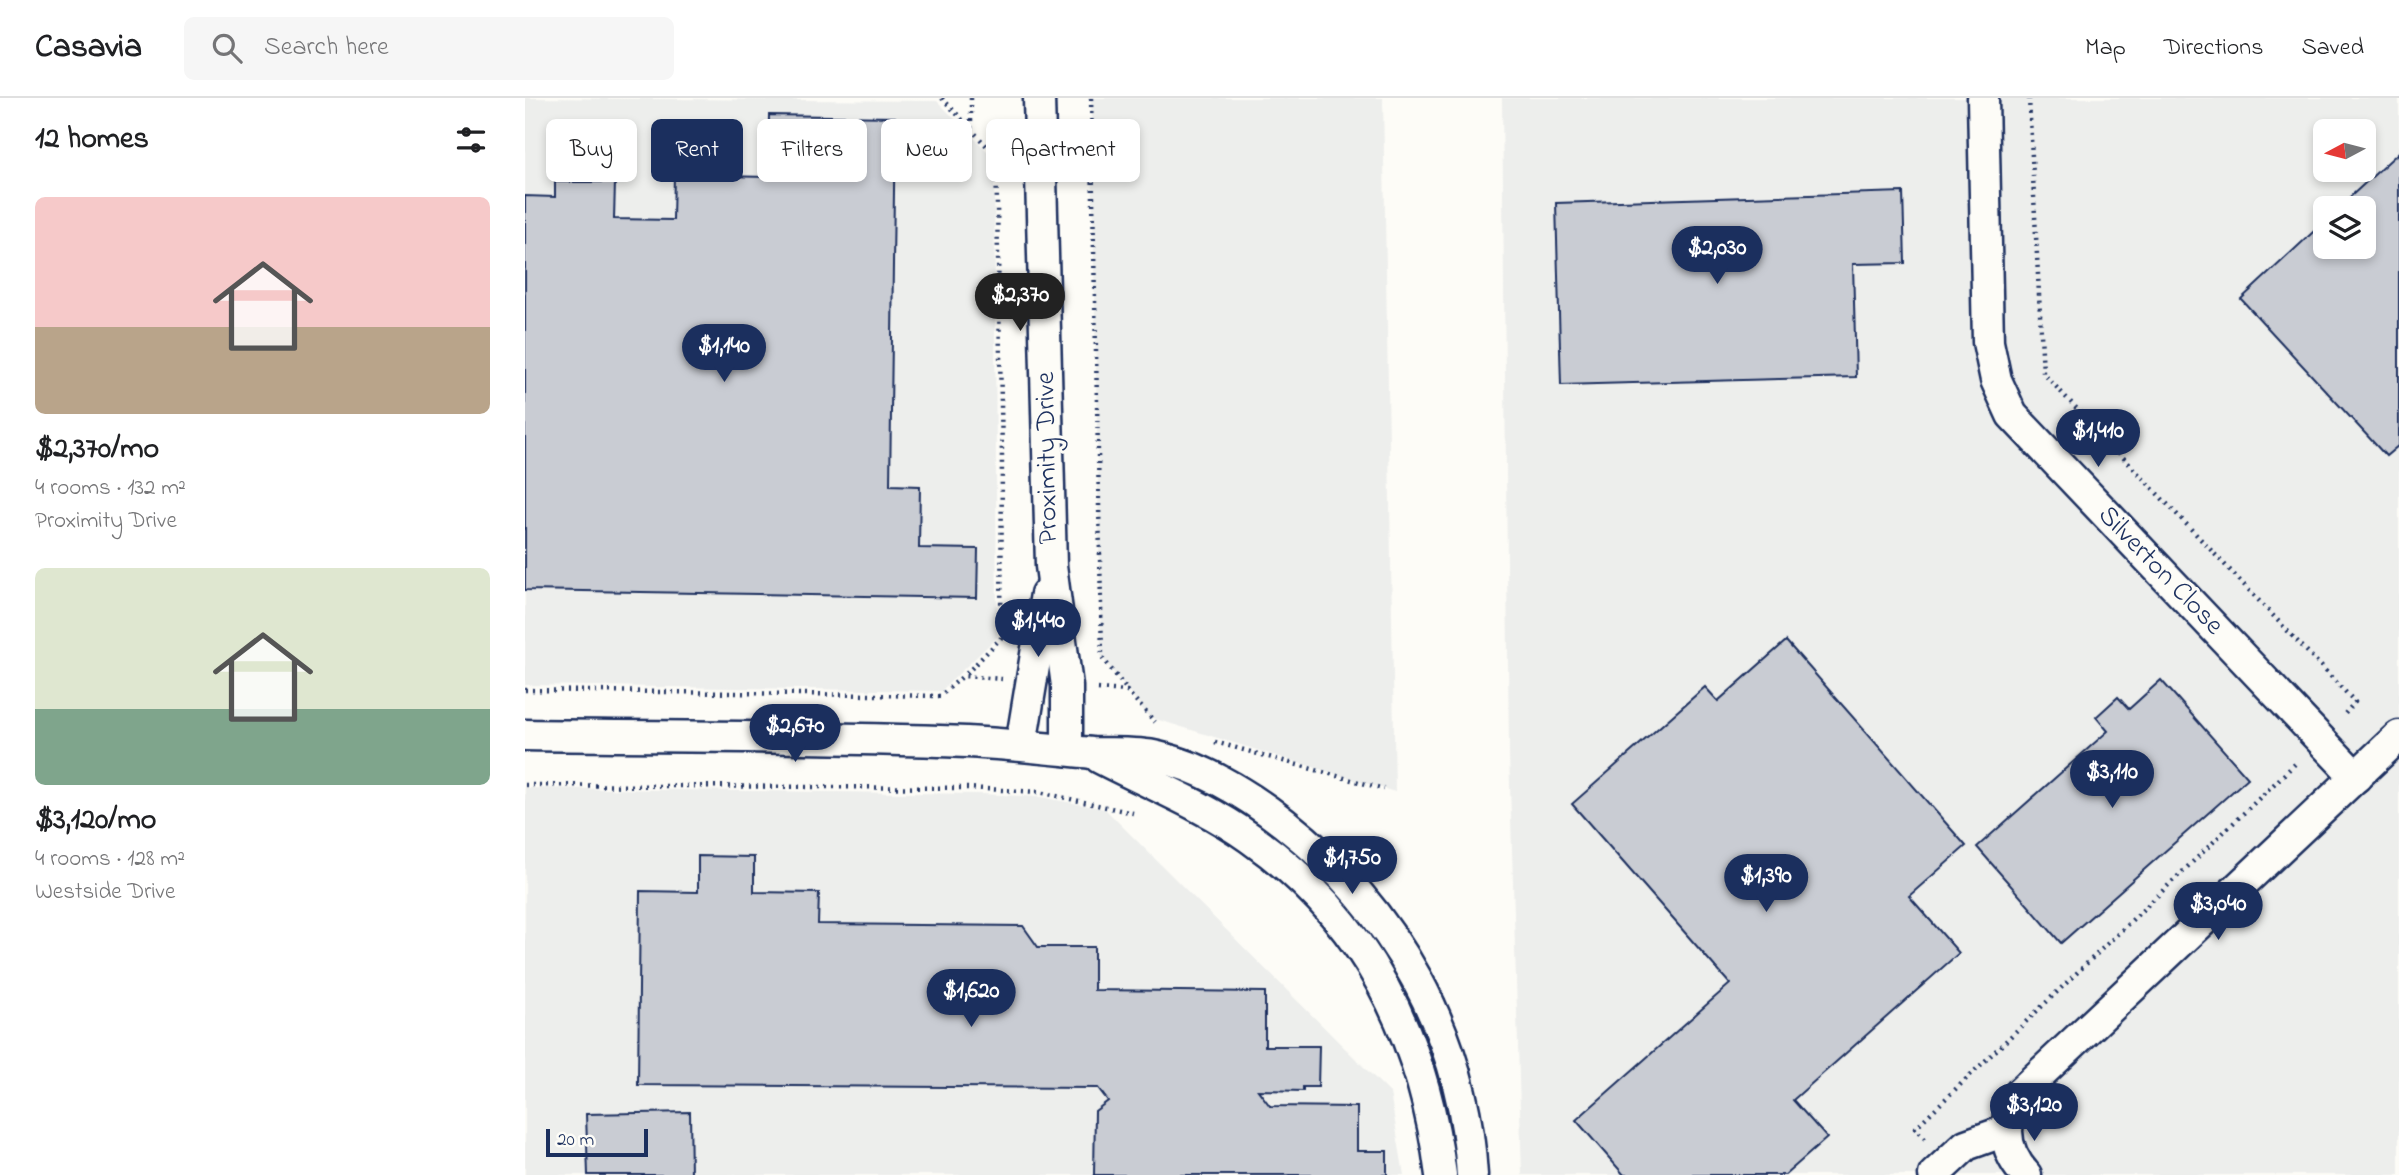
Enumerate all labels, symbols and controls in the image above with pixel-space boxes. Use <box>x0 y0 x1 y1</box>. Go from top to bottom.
search box <box>184 17 674 80</box>
text: Casavia <box>35 24 142 72</box>
icon: search <box>208 29 246 67</box>
text: Search here <box>264 29 389 67</box>
text: Map <box>2085 31 2126 66</box>
text: Directions <box>2164 31 2263 66</box>
text: Saved <box>2301 31 2364 66</box>
text: 12 homes <box>35 118 149 162</box>
chip: Buy <box>546 119 637 182</box>
chip: Rent <box>651 119 743 182</box>
chip: Filters <box>757 119 867 182</box>
chip: New <box>881 119 972 182</box>
chip: Apartment <box>986 119 1140 182</box>
north arrow <box>2313 119 2377 182</box>
map controls <box>2313 119 2376 259</box>
icon: filters <box>452 121 490 159</box>
button: layers <box>2313 196 2376 259</box>
pin: $2,030 <box>1660 226 1774 286</box>
text: $2,030 <box>1688 232 1746 265</box>
icon: home <box>200 243 326 369</box>
pin: $2,370 <box>963 274 1077 333</box>
text: $2,370 <box>991 279 1049 312</box>
pin: $1,140 <box>667 324 781 384</box>
text: $1,140 <box>698 330 750 363</box>
street label: Proximity Drive <box>1026 371 1070 545</box>
pin: $1,410 <box>2041 410 2155 469</box>
text: $1,410 <box>2072 415 2124 448</box>
text: $2,370/mo <box>35 428 159 472</box>
text: 4 rooms · 132 m² <box>35 472 186 505</box>
street label: Silverton Close <box>2087 497 2233 646</box>
text: Proximity Drive <box>35 505 177 538</box>
pin: $1,440 <box>981 600 1095 659</box>
text: $1,440 <box>1011 605 1065 638</box>
icon: home <box>200 614 326 740</box>
pin: $2,670 <box>738 704 852 764</box>
text: $2,670 <box>766 710 824 743</box>
pin: $3,110 <box>2055 750 2169 810</box>
text: $3,110 <box>2086 756 2138 789</box>
text: $3,120/mo <box>35 799 156 843</box>
pin: $1,750 <box>1295 836 1409 896</box>
text: $1,750 <box>1323 842 1381 875</box>
text: 4 rooms · 128 m² <box>35 843 185 876</box>
pin: $1,390 <box>1709 854 1823 914</box>
text: $1,390 <box>1740 860 1792 893</box>
text: Westside Drive <box>35 876 175 909</box>
pin: $3,040 <box>2161 882 2275 942</box>
text: $3,040 <box>2190 888 2246 921</box>
pin: $1,620 <box>914 970 1028 1029</box>
text: $1,620 <box>943 975 999 1008</box>
pin: $3,120 <box>1977 1084 2091 1143</box>
text: $3,120 <box>2006 1089 2062 1122</box>
scale bar <box>546 1126 647 1158</box>
text: 20 m <box>557 1127 594 1154</box>

